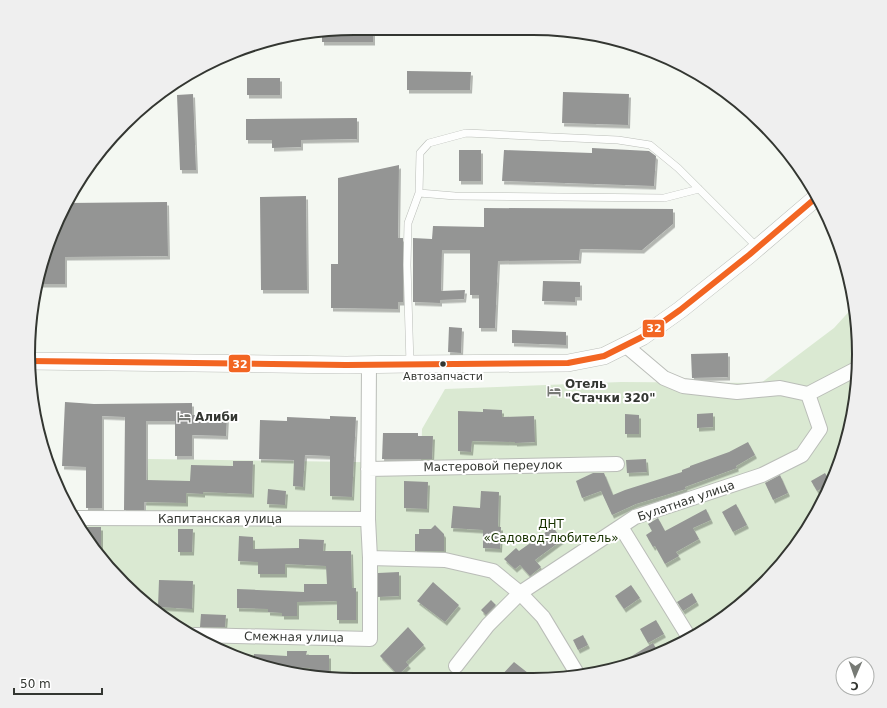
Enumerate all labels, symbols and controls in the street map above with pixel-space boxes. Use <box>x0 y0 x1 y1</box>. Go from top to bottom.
line badge: 32 <box>642 319 665 338</box>
text: 32 <box>646 322 662 335</box>
line badge: 32 <box>228 354 251 373</box>
text: 32 <box>232 358 248 371</box>
marker: Автозапчасти <box>438 359 448 369</box>
place label: Автозапчасти <box>403 370 483 383</box>
place label: Отель "Стачки 320" <box>565 377 655 405</box>
hotel icon: Отель "Стачки 320" <box>546 383 562 399</box>
hotel icon: Алиби <box>176 409 192 425</box>
place label: Алиби <box>195 410 238 424</box>
street label: Мастеровой переулок <box>423 458 563 474</box>
street label: Булатная улица <box>636 478 736 524</box>
street label: Капитанская улица <box>158 512 282 526</box>
park label: ДНТ «Садовод-любитель» <box>483 517 619 545</box>
street label: Смежная улица <box>244 629 344 645</box>
north arrow <box>835 656 875 696</box>
scale bar <box>14 670 102 696</box>
text: 50 m <box>20 677 51 691</box>
text: С <box>850 679 859 692</box>

